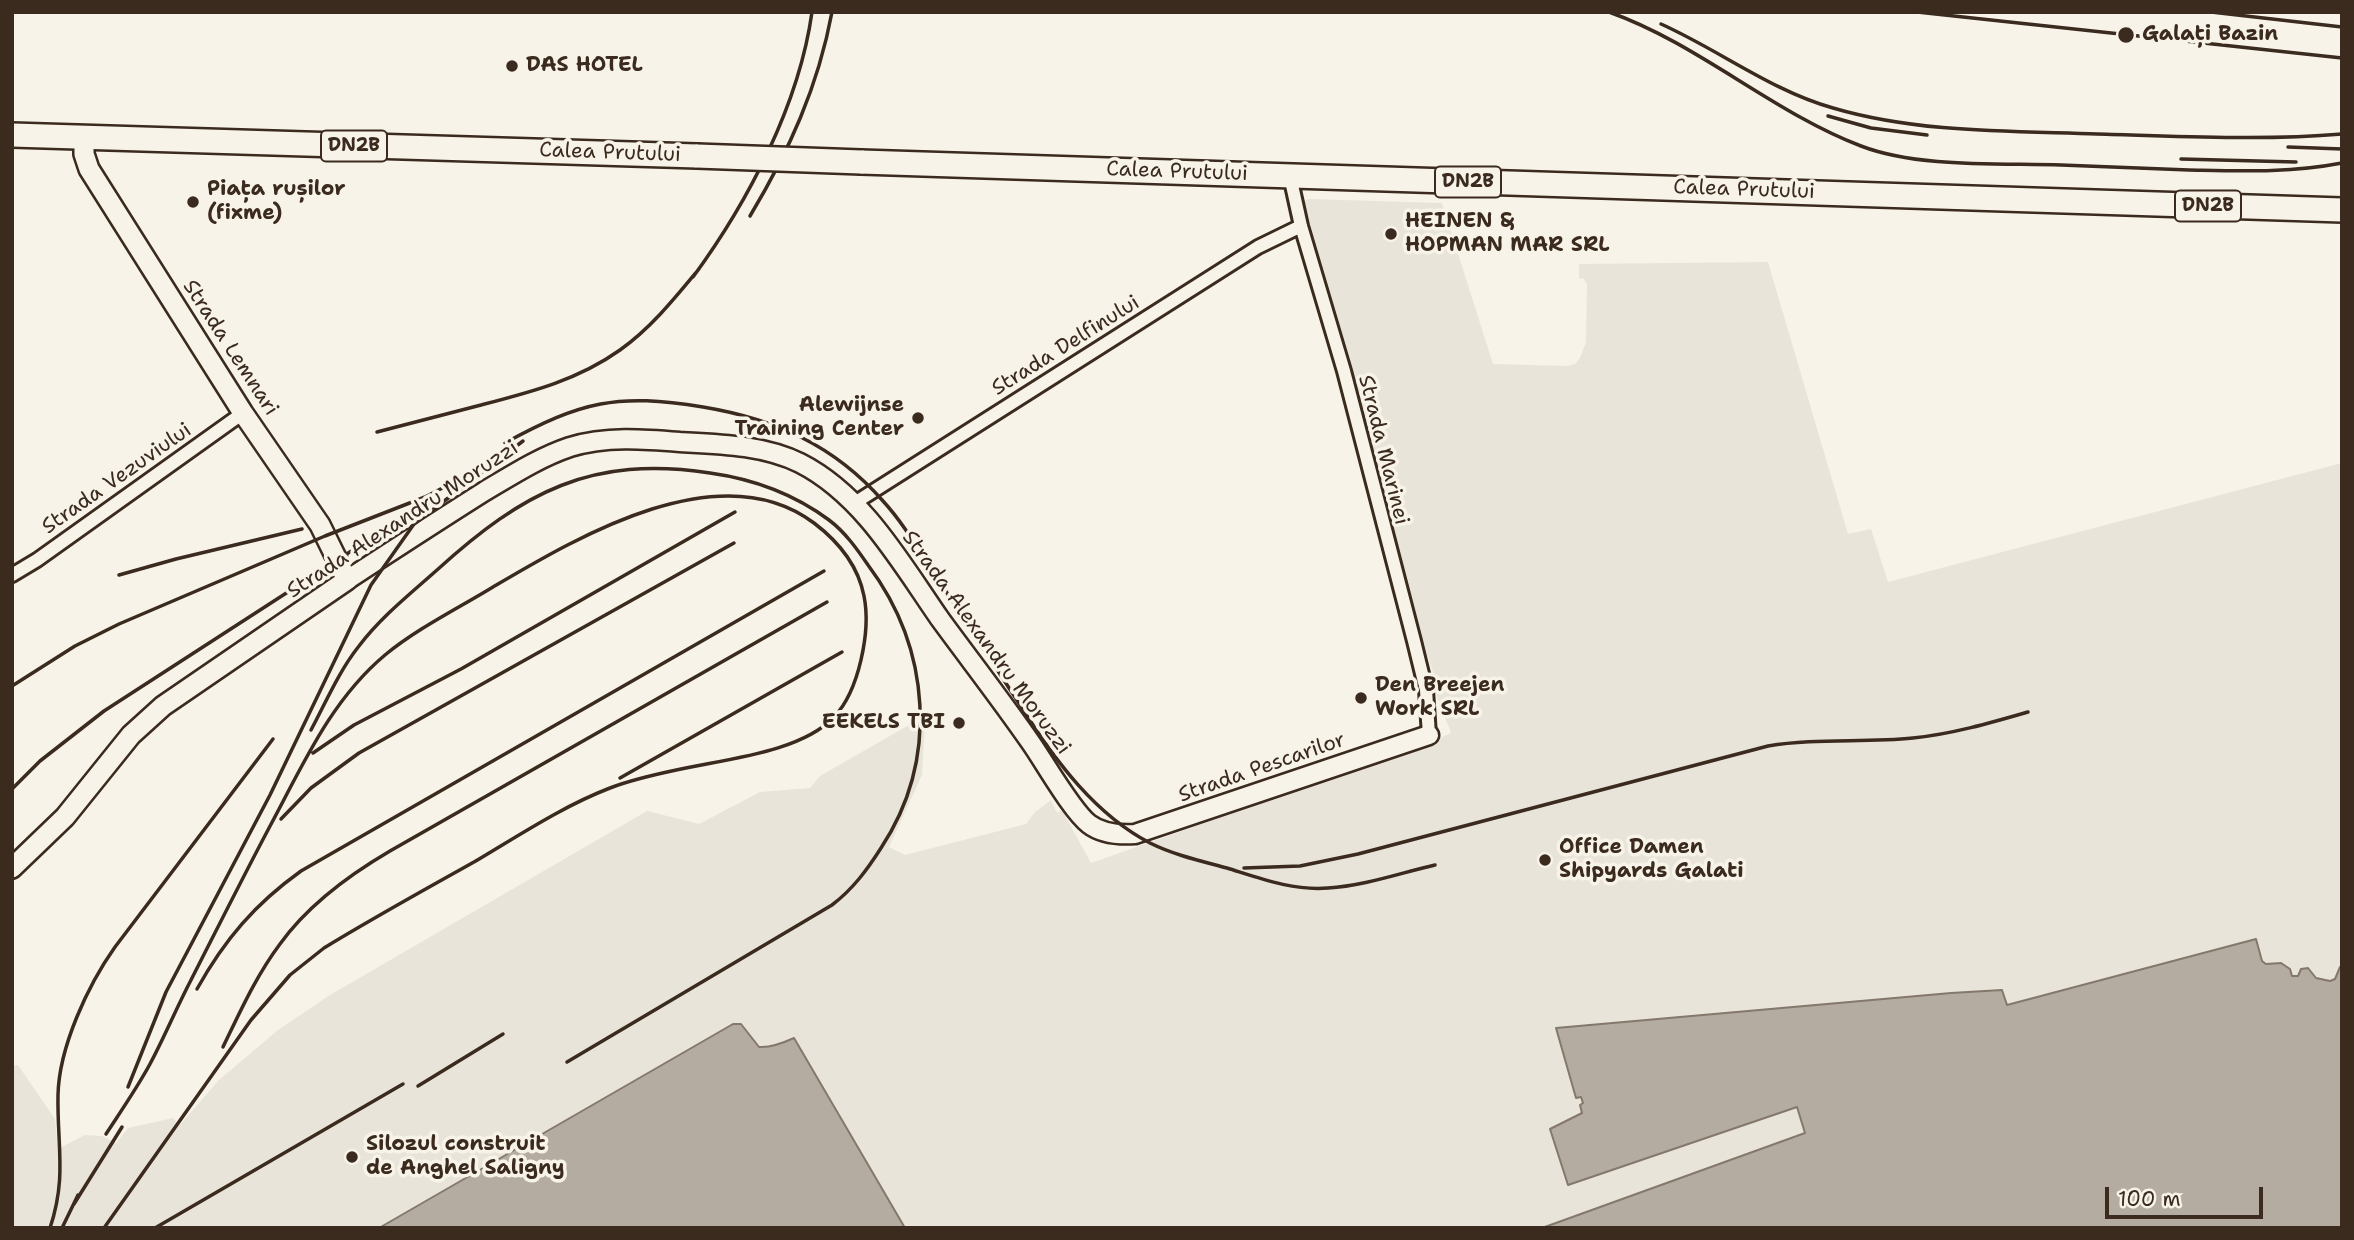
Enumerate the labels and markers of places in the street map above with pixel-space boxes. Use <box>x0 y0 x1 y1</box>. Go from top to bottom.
place label: Galați Bazin <box>2142 22 2278 48</box>
marker: Galați Bazin <box>2116 25 2136 45</box>
place label: DAS HOTEL <box>526 53 643 79</box>
marker: DAS HOTEL <box>504 58 520 74</box>
place label: Piața rușilor (fixme) <box>207 177 346 227</box>
marker: Piața rușilor (fixme) <box>185 194 201 210</box>
place label: HEINEN & HOPMAN MAR SRL <box>1405 209 1610 259</box>
marker: HEINEN & HOPMAN MAR SRL <box>1383 226 1399 242</box>
place label: Alewijnse Training Center <box>735 393 904 443</box>
marker: Alewijnse Training Center <box>910 410 926 426</box>
place label: Den Breejen Work SRL <box>1375 673 1504 723</box>
marker: Den Breejen Work SRL <box>1353 690 1369 706</box>
place label: EEKELS TBI <box>822 710 945 736</box>
marker: EEKELS TBI <box>951 715 967 731</box>
place label: Office Damen Shipyards Galati <box>1559 835 1744 885</box>
marker: Office Damen Shipyards Galati <box>1537 852 1553 868</box>
place label: Silozul construit de Anghel Saligny <box>366 1132 565 1182</box>
marker: Silozul construit de Anghel Saligny <box>344 1149 360 1165</box>

